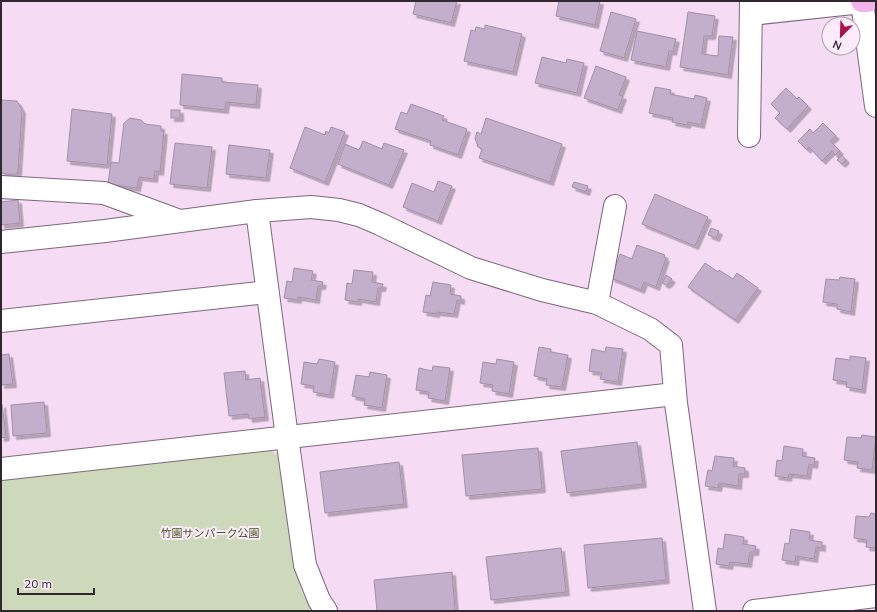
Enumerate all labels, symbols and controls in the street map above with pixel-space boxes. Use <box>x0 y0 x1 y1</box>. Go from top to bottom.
north arrow <box>821 16 861 56</box>
text: N <box>831 37 844 53</box>
park label: 竹園サンパーク公園 <box>161 526 260 540</box>
scale bar <box>18 570 94 596</box>
text: 20 m <box>24 576 52 591</box>

